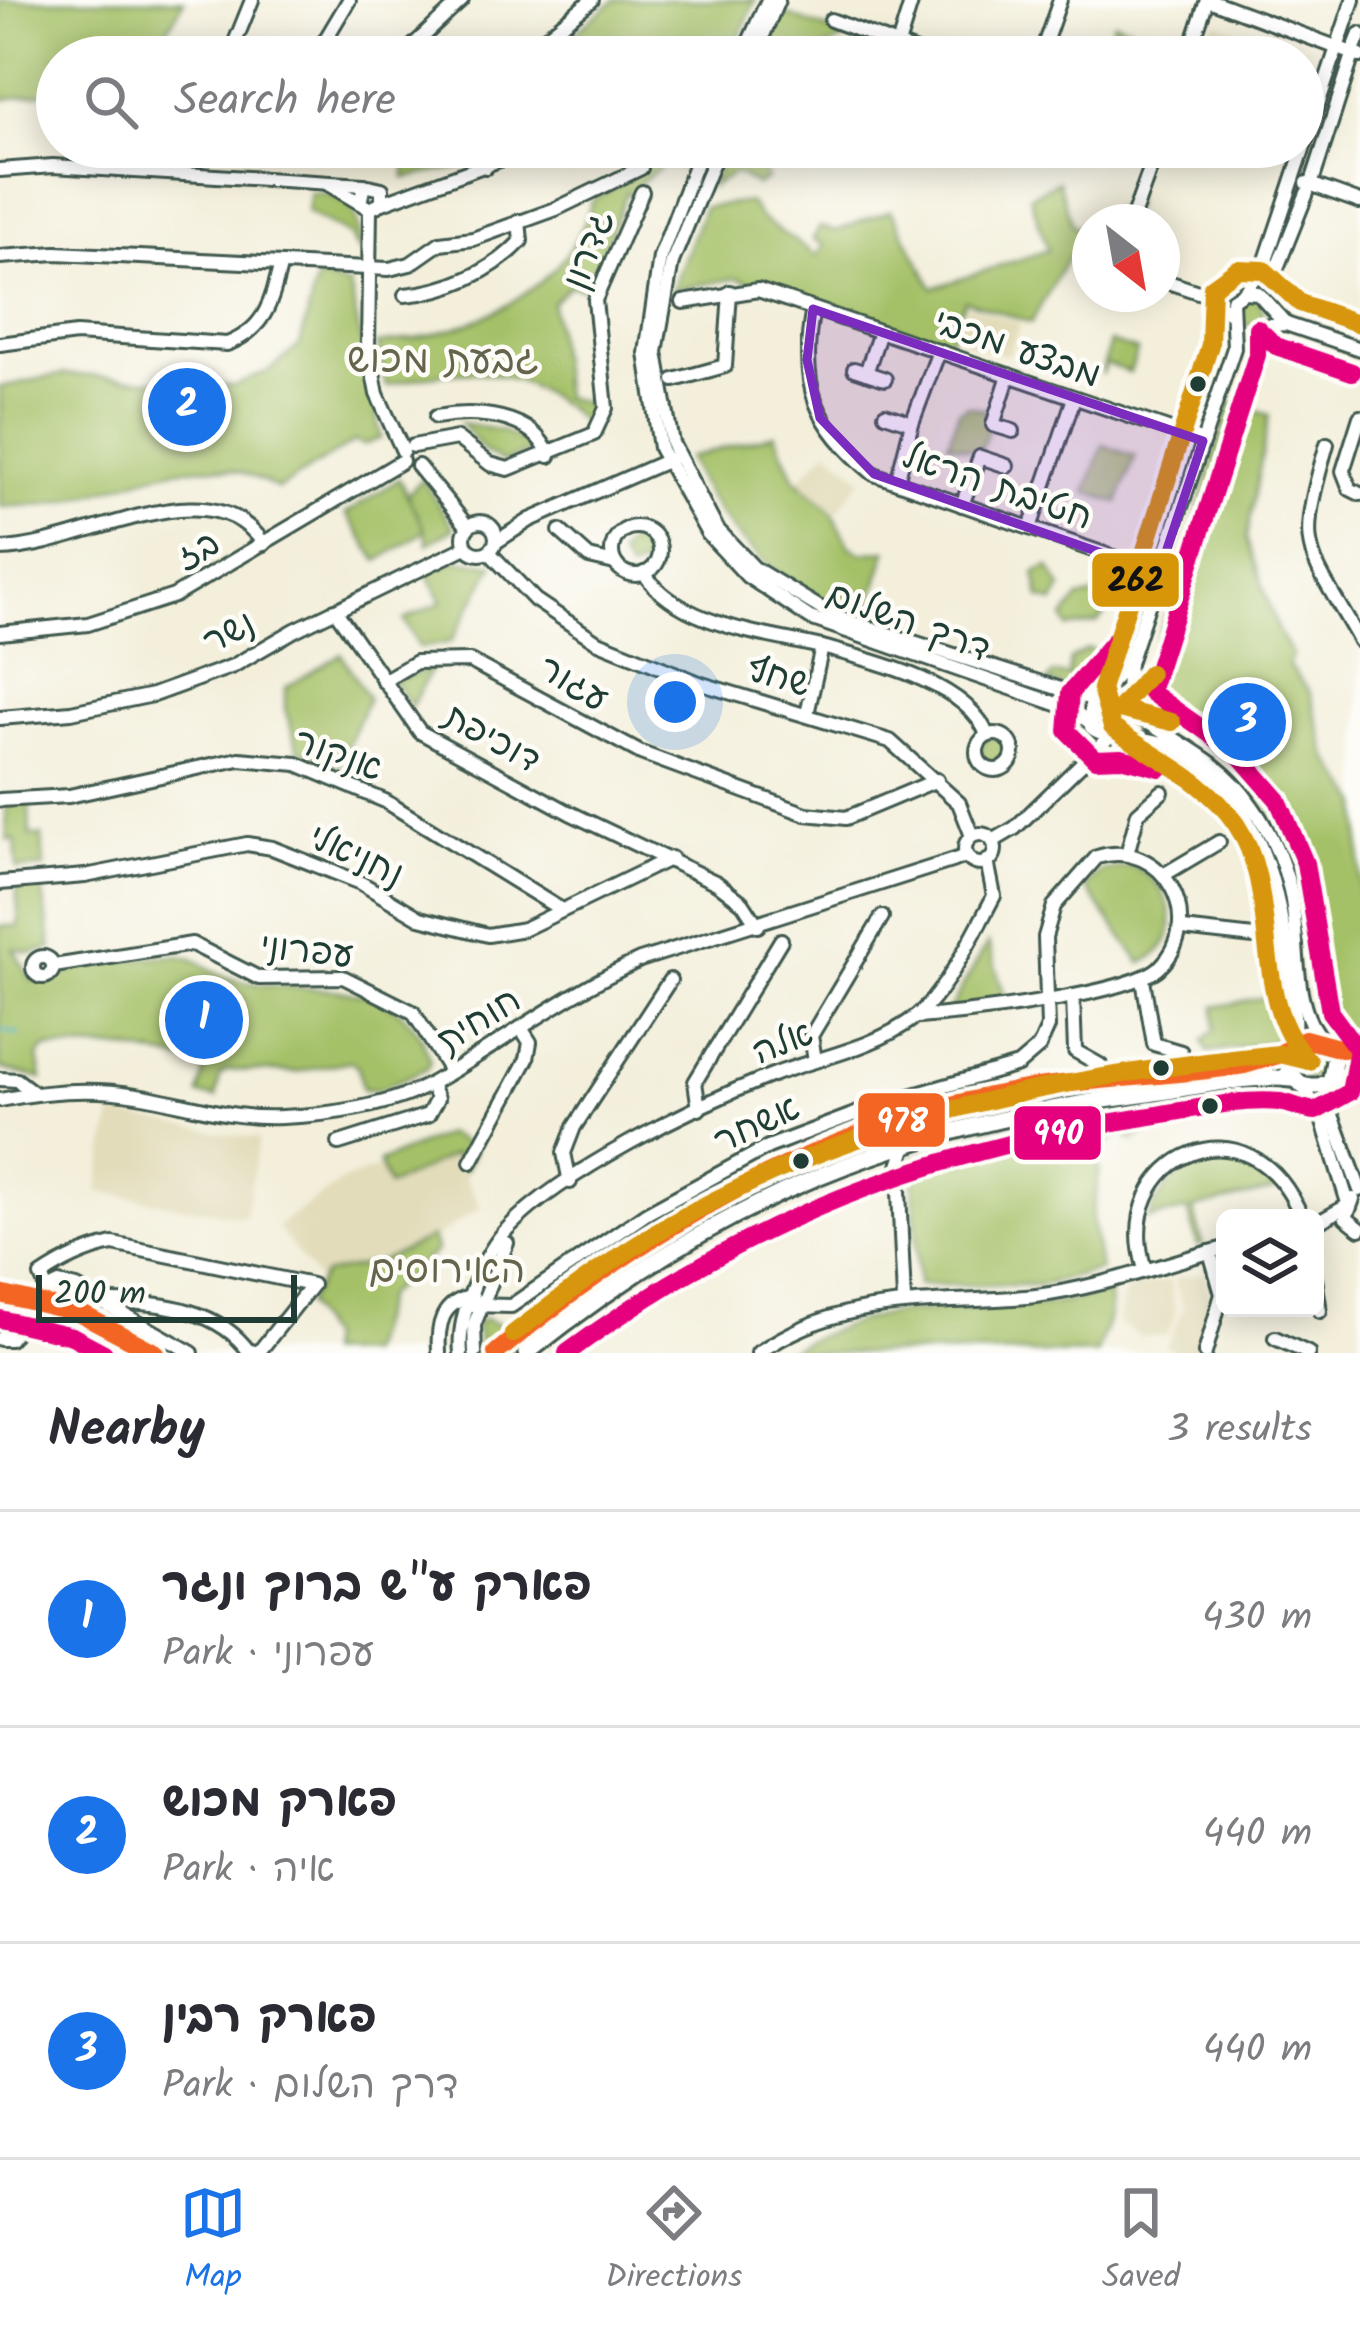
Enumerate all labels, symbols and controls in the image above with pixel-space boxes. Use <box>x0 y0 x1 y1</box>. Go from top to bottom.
search box <box>36 36 1324 168</box>
text: Search here <box>174 66 396 138</box>
icon: search <box>78 69 144 135</box>
street label: גדרון <box>549 202 631 298</box>
north arrow <box>1072 204 1180 312</box>
street label: מבצע מכבי <box>926 295 1108 405</box>
district label: גבעת מכוש <box>347 331 539 393</box>
pin: 2 <box>148 362 226 452</box>
unlabelled marker <box>1187 373 1209 395</box>
street label: חטיבת הראל <box>894 429 1100 547</box>
street label: בז <box>166 517 231 587</box>
line badge: 262 <box>1090 551 1181 609</box>
text: 262 <box>1108 556 1164 609</box>
street label: דרך השלום <box>818 567 998 679</box>
street label: נשר <box>193 597 266 671</box>
street label: עגור <box>526 642 619 728</box>
street label: שחף <box>740 642 816 715</box>
your location <box>645 672 705 732</box>
pin: 3 <box>1208 677 1286 767</box>
street label: דוכיפת <box>430 689 550 790</box>
street label: אנקור <box>285 714 390 799</box>
street label: נחניאלי <box>298 810 413 904</box>
street label: עפרוני <box>257 919 356 986</box>
street label: חוחית <box>426 974 533 1070</box>
pin: 1 <box>165 975 243 1065</box>
street label: אלה <box>744 1007 822 1082</box>
unlabelled marker <box>1150 1057 1172 1079</box>
street label: אשחר <box>705 1081 810 1171</box>
line badge: 978 <box>856 1091 947 1149</box>
unlabelled marker <box>1199 1095 1221 1117</box>
text: 978 <box>876 1097 928 1150</box>
line badge: 990 <box>1012 1104 1103 1162</box>
text: 990 <box>1033 1109 1084 1162</box>
unlabelled marker <box>790 1150 812 1172</box>
map controls <box>1216 1209 1324 1317</box>
button: layers <box>1216 1209 1324 1317</box>
district label: האירוסים <box>369 1241 525 1303</box>
scale bar <box>36 1269 297 1322</box>
text: 200 m <box>54 1269 146 1322</box>
text: Nearby <box>48 1391 205 1472</box>
text: 3 results <box>1167 1400 1312 1462</box>
text: פארק ע"ש ברוך ונגר <box>162 1551 592 1623</box>
text: 1 <box>81 1588 93 1650</box>
text: 430 m <box>1202 1588 1312 1650</box>
text: Park · עפרוני <box>162 1624 374 1686</box>
text: פארק מכוש <box>162 1767 397 1839</box>
text: 2 <box>76 1804 98 1866</box>
text: 440 m <box>1203 1804 1312 1866</box>
text: Park · איה <box>162 1840 335 1902</box>
text: פארק רבין <box>162 1983 377 2055</box>
text: 3 <box>76 2020 98 2082</box>
text: 440 m <box>1203 2020 1312 2082</box>
text: Park · דרך השלום <box>162 2056 458 2118</box>
tab: Map <box>180 2180 246 2305</box>
tab: Directions <box>605 2180 742 2305</box>
tab: Saved <box>1102 2180 1180 2305</box>

